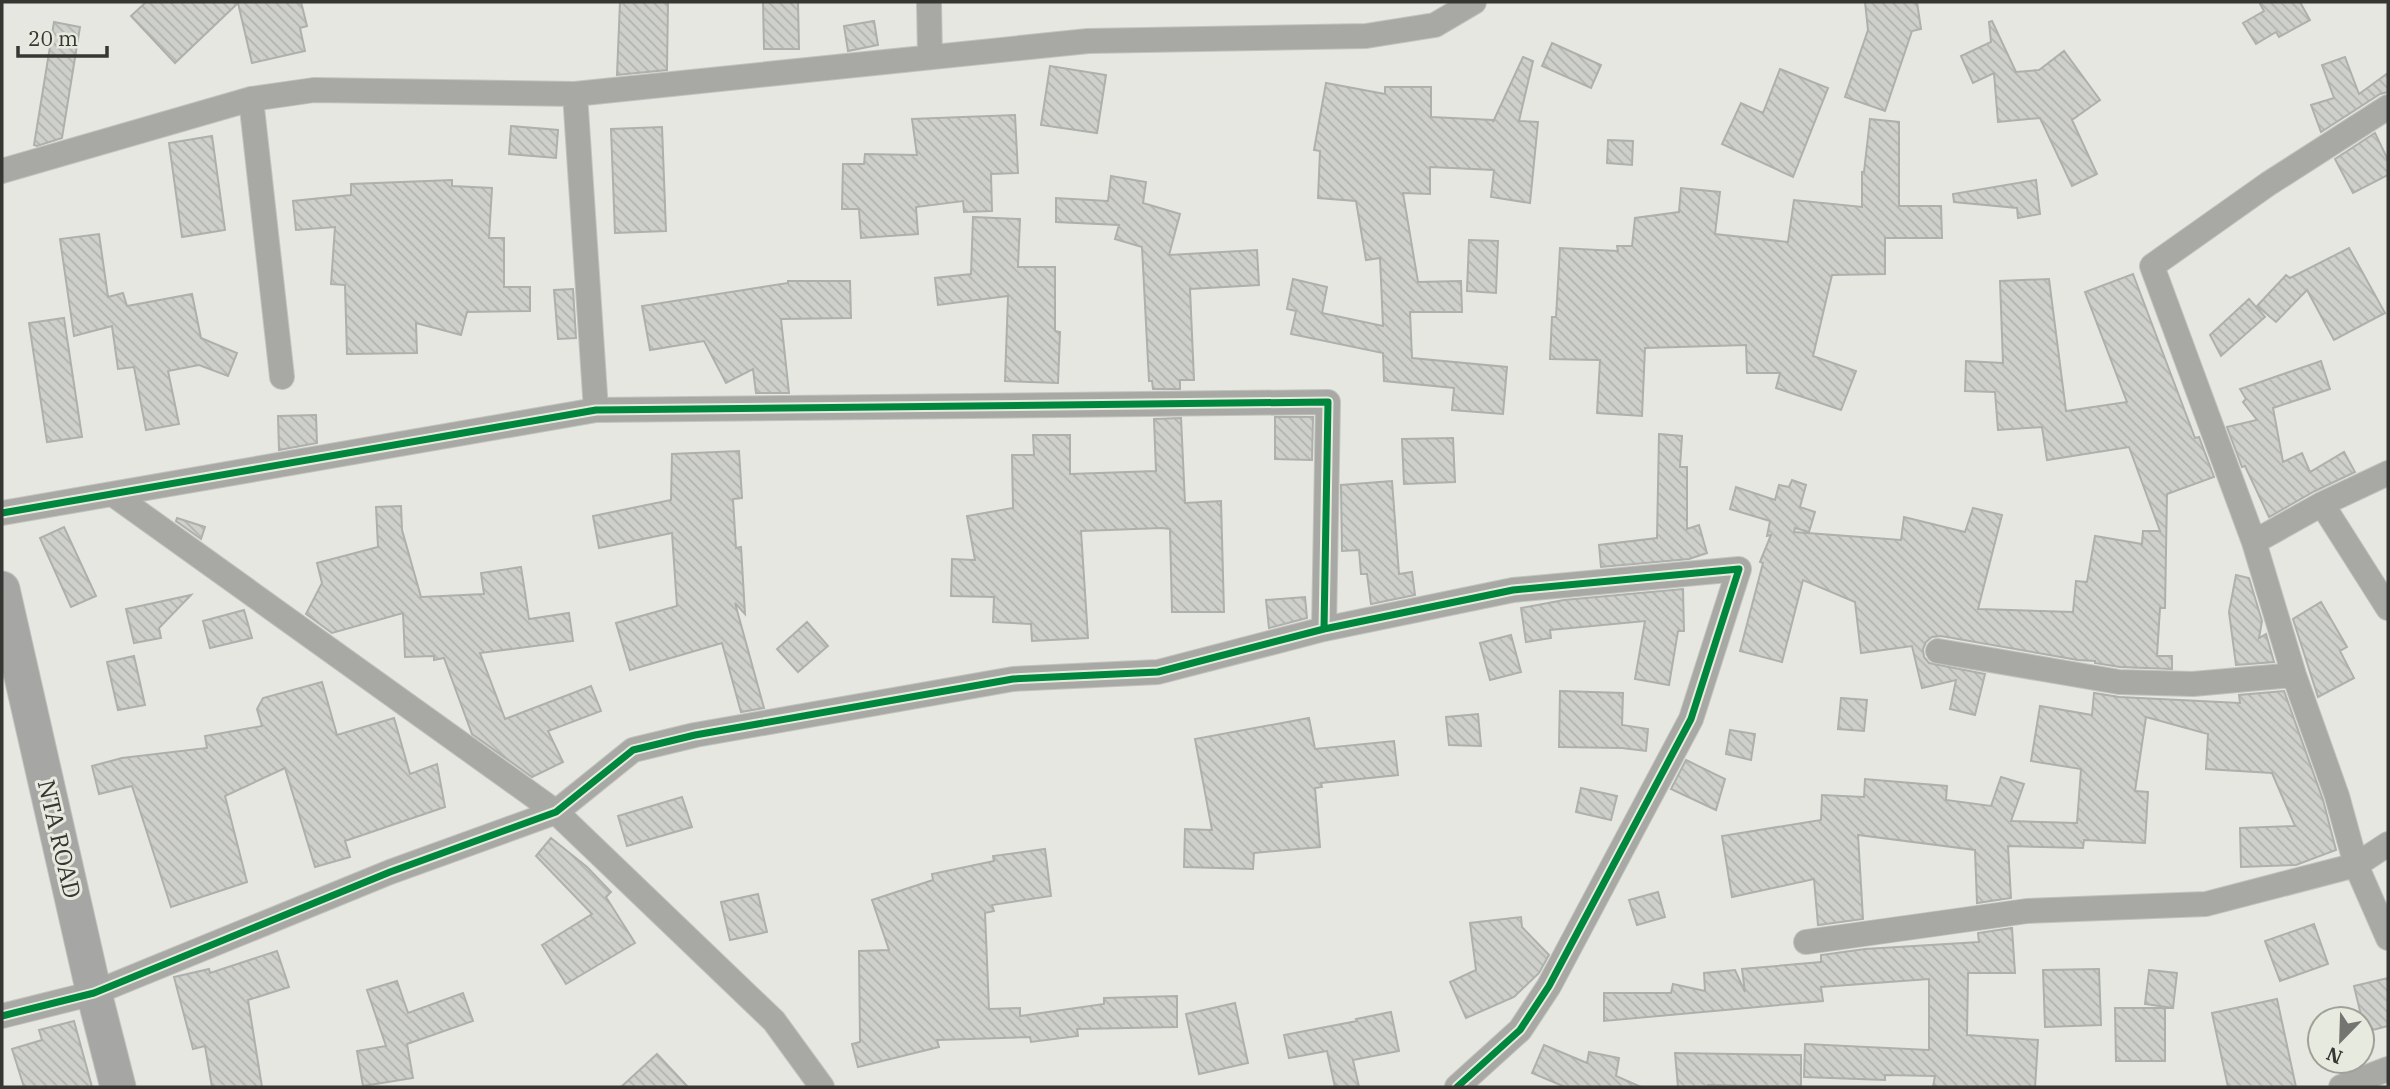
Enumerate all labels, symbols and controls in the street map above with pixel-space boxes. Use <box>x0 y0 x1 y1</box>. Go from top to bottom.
scale bar <box>18 14 107 58</box>
text: 20 m <box>28 24 78 52</box>
street label: NTA ROAD <box>31 776 89 901</box>
north arrow <box>2306 1005 2376 1075</box>
text: N <box>2323 1042 2346 1070</box>

